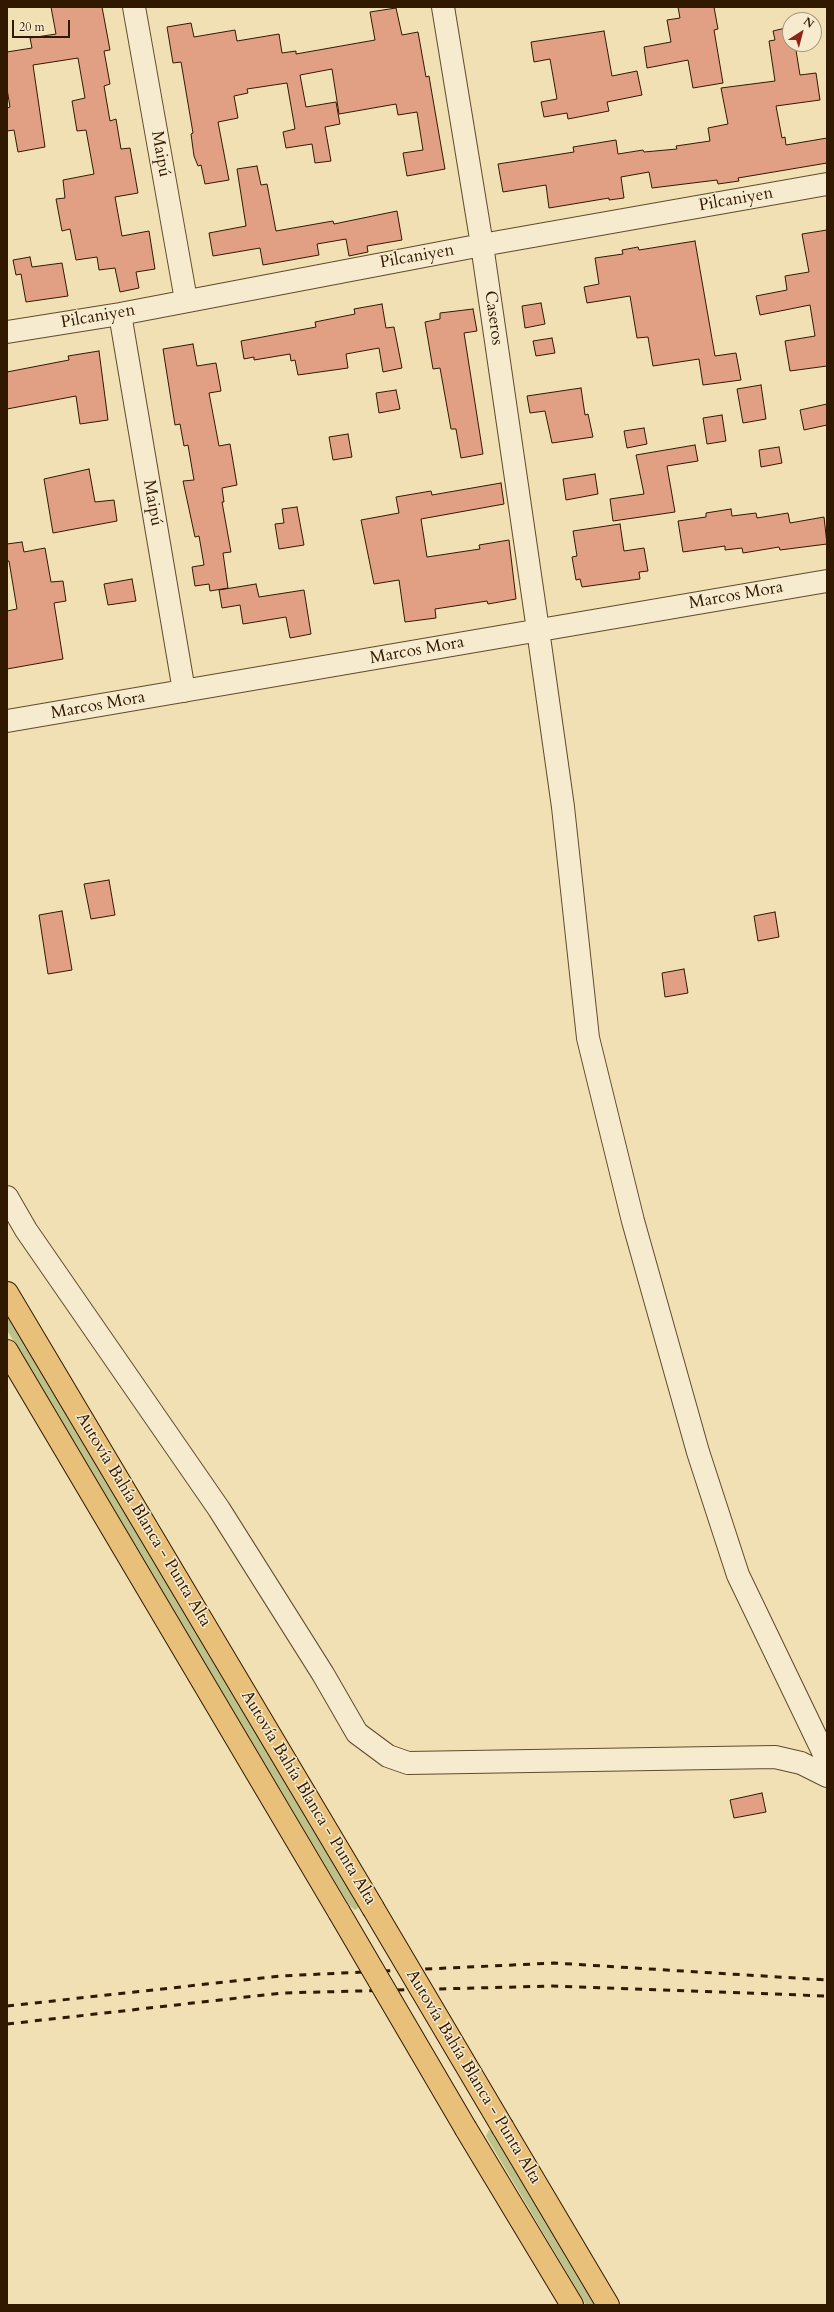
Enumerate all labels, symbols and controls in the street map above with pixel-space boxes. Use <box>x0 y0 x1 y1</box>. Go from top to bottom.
scale bar <box>14 12 72 38</box>
north arrow <box>782 12 822 52</box>
text: N <box>800 14 817 32</box>
text: 20 m <box>19 19 45 35</box>
street label: Maipú <box>146 129 174 179</box>
street label: Pilcaniyen <box>697 183 775 217</box>
street label: Pilcaniyen <box>378 240 456 274</box>
street label: Caseros <box>479 289 507 347</box>
street label: Pilcaniyen <box>59 300 137 334</box>
street label: Maipú <box>138 478 166 528</box>
street label: Marcos Mora <box>687 578 785 614</box>
street label: Marcos Mora <box>368 633 466 669</box>
street label: Marcos Mora <box>49 688 147 724</box>
street label: Autovía Bahía Blanca - Punta Alta <box>71 1409 215 1631</box>
street label: Autovía Bahía Blanca - Punta Alta <box>236 1687 380 1909</box>
street label: Autovía Bahía Blanca - Punta Alta <box>401 1966 545 2188</box>

